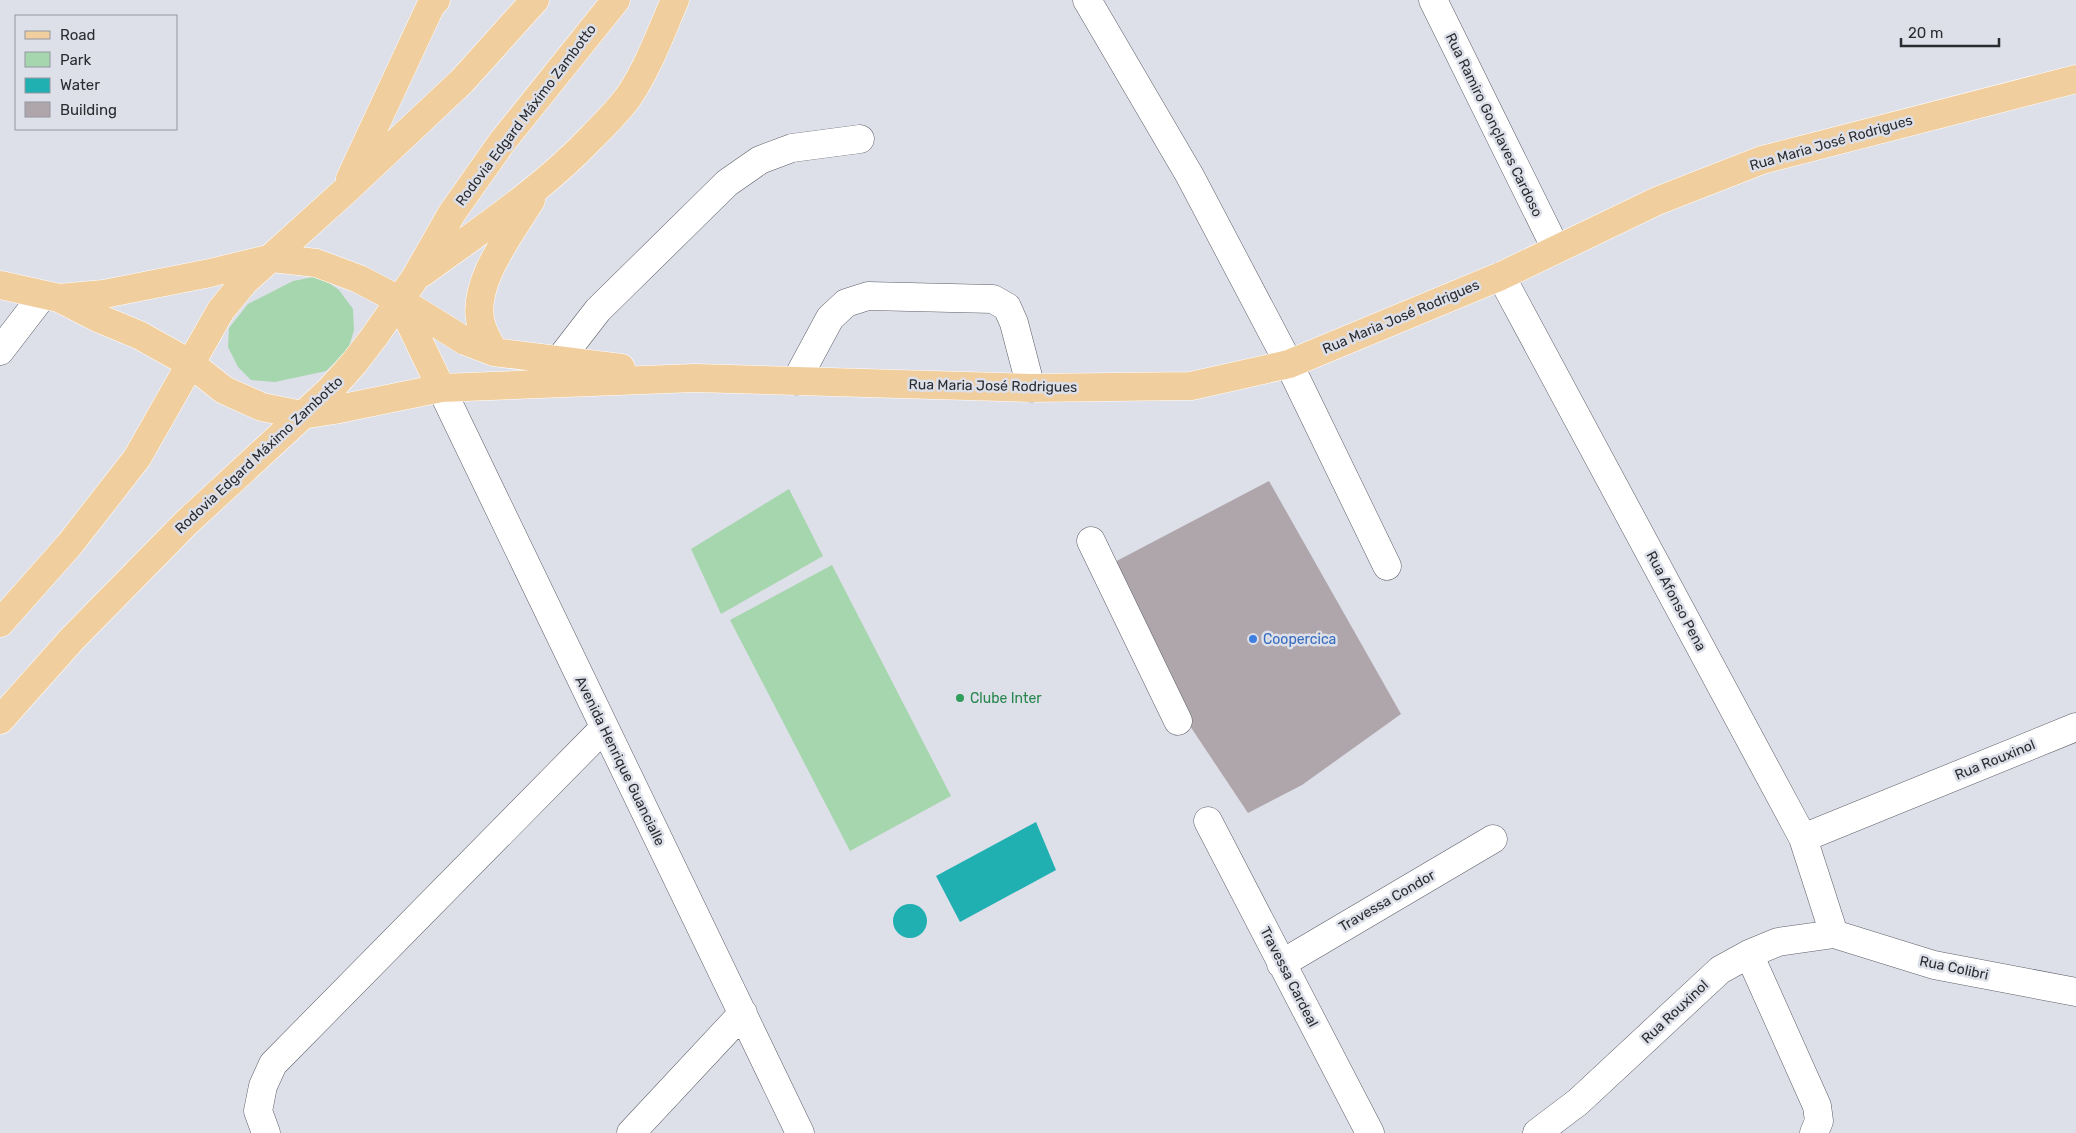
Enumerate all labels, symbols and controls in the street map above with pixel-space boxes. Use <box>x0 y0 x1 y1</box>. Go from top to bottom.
legend <box>15 15 178 130</box>
scale bar <box>1901 15 1998 47</box>
street label: Rodovia Edgard Máximo Zambotto <box>452 21 600 209</box>
text: 20 m <box>1908 24 1943 42</box>
text: Road <box>60 26 96 44</box>
street label: Rua Ramiro Gonçlaves Cardoso <box>1442 30 1546 220</box>
text: Park <box>60 51 91 69</box>
text: Water <box>60 76 100 94</box>
text: Building <box>60 101 117 119</box>
street label: Rua Maria José Rodrigues <box>1748 112 1914 174</box>
street label: Rua Maria José Rodrigues <box>1320 276 1482 358</box>
street label: Rodovia Edgard Máximo Zambotto <box>172 373 346 537</box>
street label: Rua Maria José Rodrigues <box>909 376 1077 396</box>
street label: Rua Afonso Pena <box>1642 548 1710 654</box>
place label: Coopercica <box>1263 631 1336 648</box>
marker: Coopercica <box>1247 633 1259 645</box>
street label: Avenida Henrique Guancialle <box>572 674 669 849</box>
place label: Clube Inter <box>970 690 1042 707</box>
marker: Clube Inter <box>954 692 966 704</box>
street label: Rua Rouxinol <box>1952 736 2038 784</box>
street label: Travessa Condor <box>1336 866 1439 935</box>
street label: Travessa Cardeal <box>1256 924 1322 1030</box>
street label: Rua Colibri <box>1918 952 1990 984</box>
street label: Rua Rouxinol <box>1638 977 1712 1047</box>

